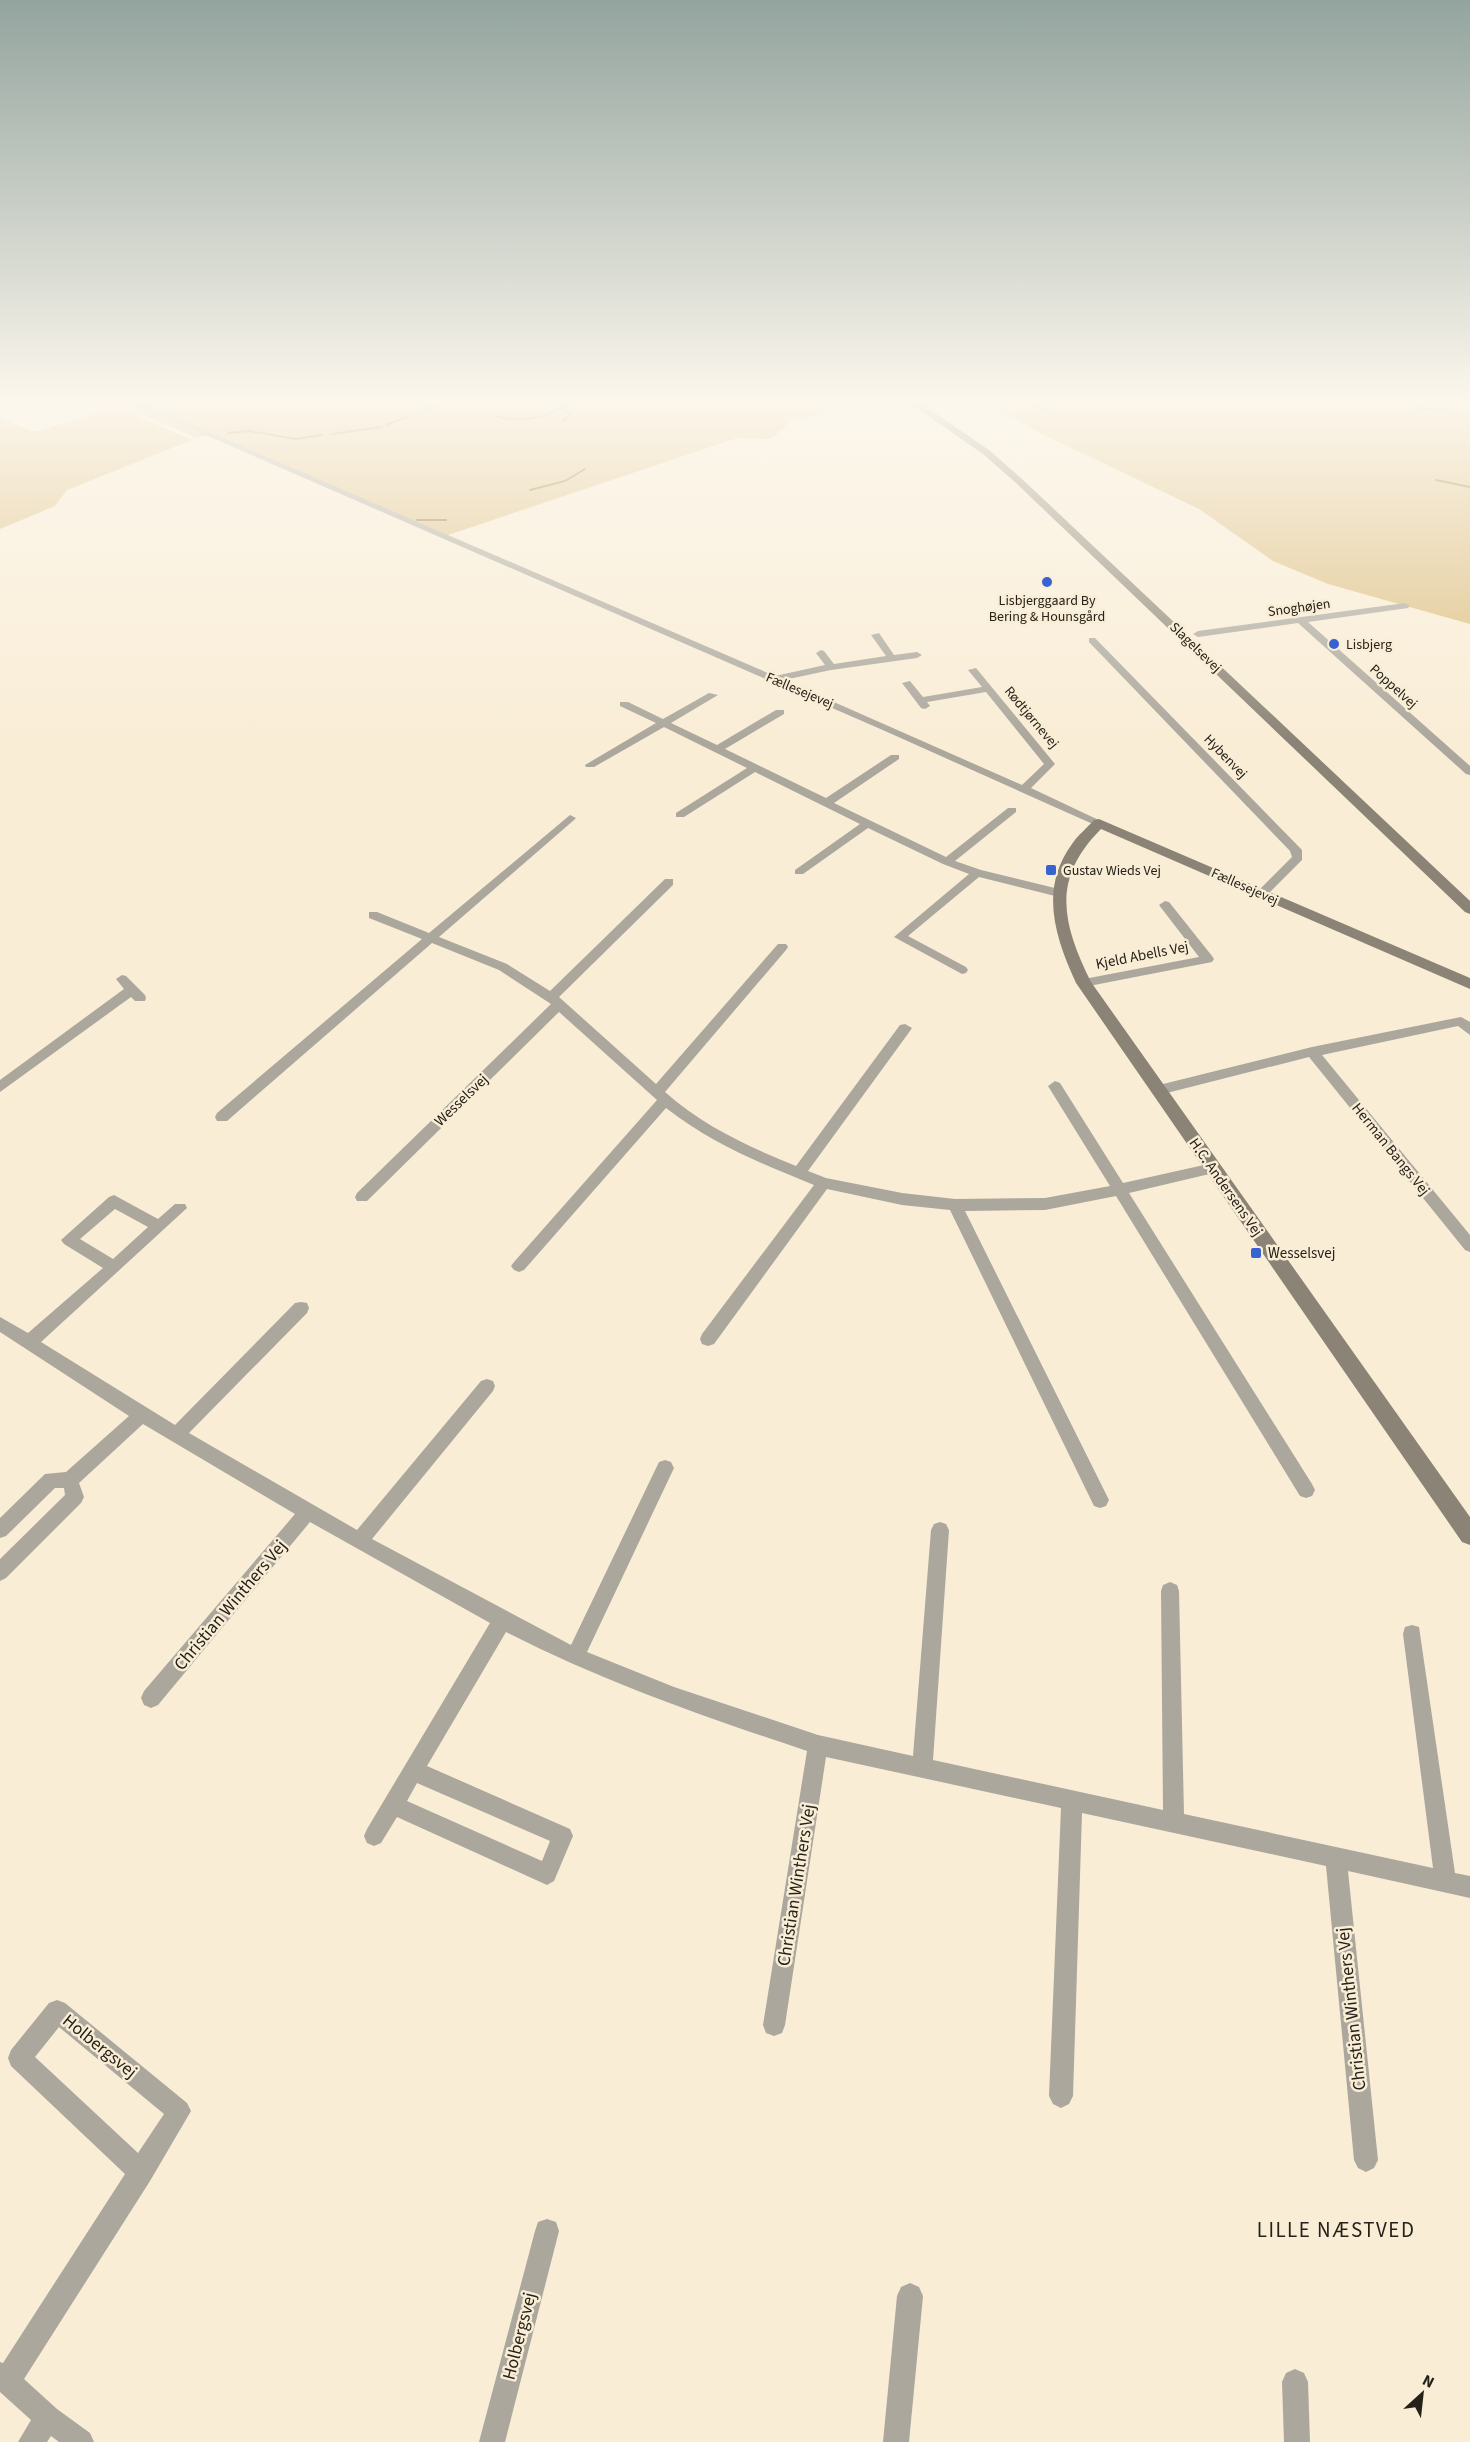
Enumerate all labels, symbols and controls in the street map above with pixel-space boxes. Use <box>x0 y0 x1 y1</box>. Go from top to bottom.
marker: Lisbjerggaard By Bering & Hounsgård <box>1040 575 1054 589</box>
place label: Lisbjerggaard By Bering & Hounsgård <box>989 591 1105 627</box>
street label: Snoghøjen <box>1267 594 1332 622</box>
street label: Slagelsevej <box>1165 618 1226 678</box>
place label: Lisbjerg <box>1346 635 1392 655</box>
marker: Lisbjerg <box>1327 637 1341 651</box>
street label: Poppelvej <box>1365 660 1422 714</box>
street label: Fællesejevej <box>763 668 836 714</box>
street label: Rødtjørnevej <box>999 682 1063 753</box>
street label: Hybenvej <box>1199 730 1252 783</box>
place label: Gustav Wieds Vej <box>1063 861 1161 881</box>
marker: Gustav Wieds Vej <box>1044 863 1058 877</box>
street label: Fællesejevej <box>1208 863 1281 911</box>
street label: Kjeld Abells Vej <box>1094 936 1190 975</box>
street label: Wesselsvej <box>430 1069 493 1131</box>
street label: Herman Bangs Vej <box>1347 1099 1435 1200</box>
street label: H.C. Andersens Vej <box>1184 1134 1267 1241</box>
place label: Wesselsvej <box>1268 1243 1335 1264</box>
marker: Wesselsvej <box>1249 1246 1263 1260</box>
street label: Christian Winthers Vej <box>168 1535 293 1676</box>
street label: Christian Winthers Vej <box>771 1802 822 1968</box>
street label: Christian Winthers Vej <box>1331 1926 1372 2092</box>
street label: Holbergsvej <box>57 2009 142 2084</box>
district label: LILLE NÆSTVED <box>1257 2215 1415 2245</box>
street label: Holbergsvej <box>497 2290 542 2382</box>
north arrow <box>1392 2364 1452 2424</box>
text: N <box>1419 2369 1438 2394</box>

